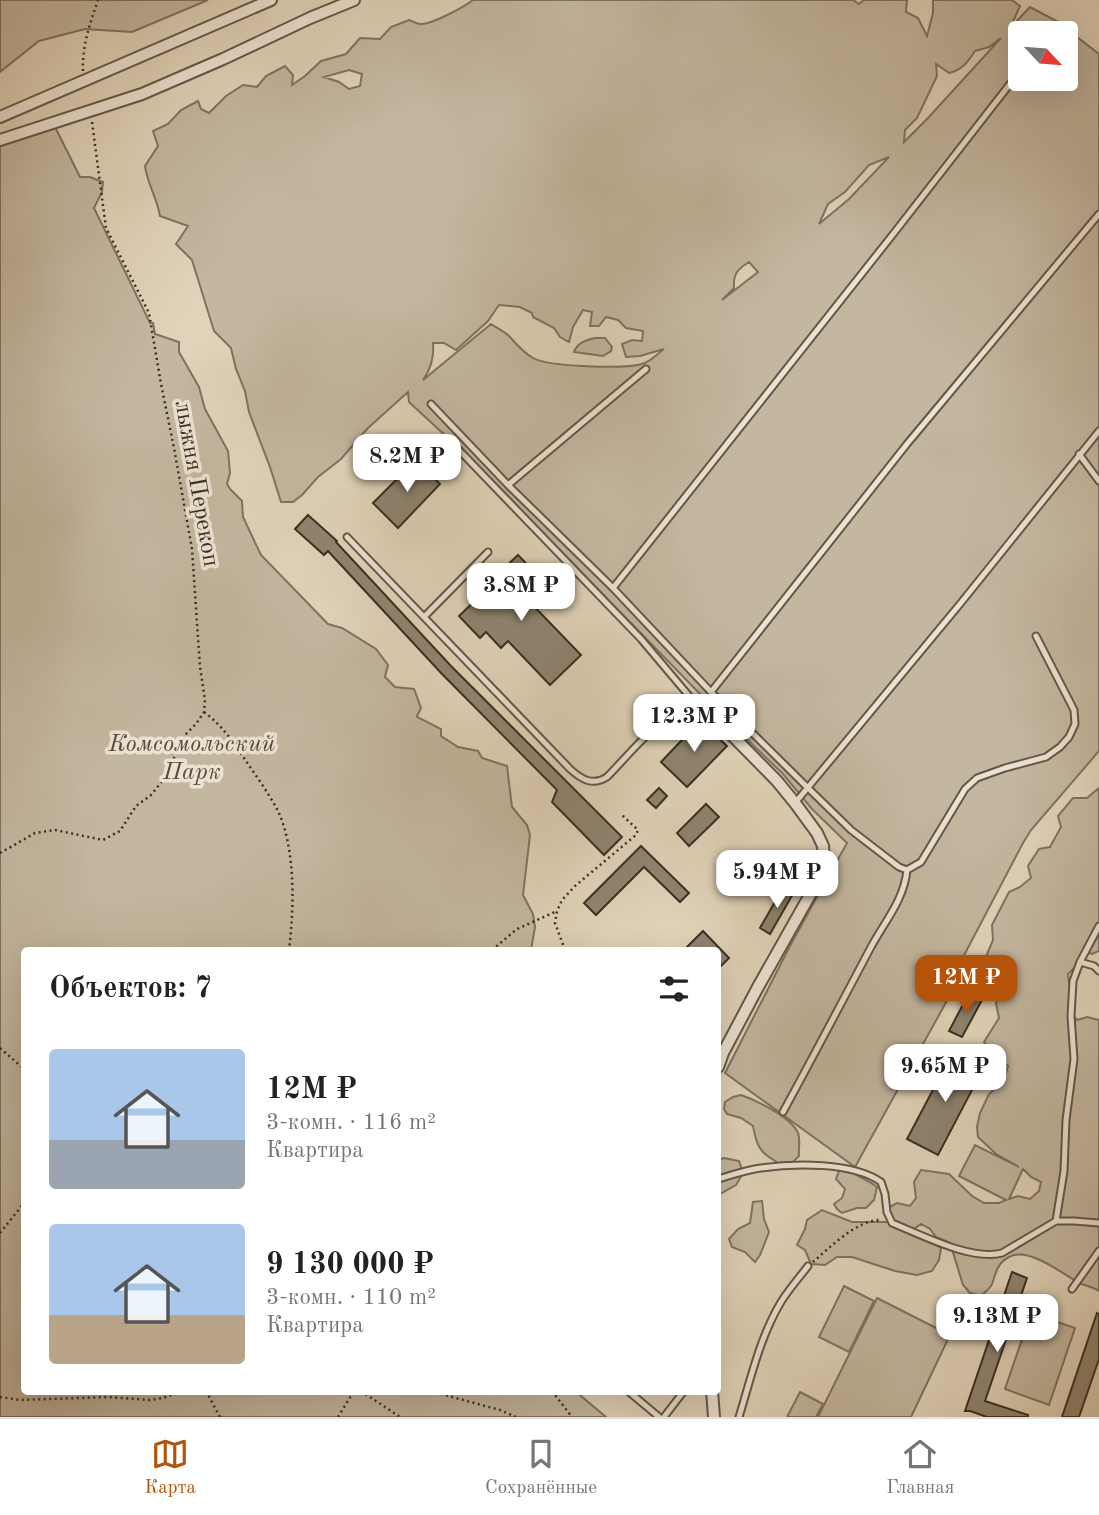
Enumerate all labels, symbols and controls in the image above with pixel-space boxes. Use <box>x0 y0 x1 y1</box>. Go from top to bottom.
north arrow <box>1008 21 1078 91</box>
map controls <box>1008 21 1078 91</box>
street label: лыжня Перекоп <box>170 399 222 569</box>
pin: 8.2M ₽ <box>350 434 464 494</box>
text: 8.2M ₽ <box>369 445 445 468</box>
pin: 3.8M ₽ <box>464 564 578 623</box>
text: 3.8M ₽ <box>483 574 559 597</box>
pin: 12.3M ₽ <box>629 694 759 754</box>
text: 12.3M ₽ <box>649 705 739 728</box>
park label: Комсомольский Парк <box>108 733 276 785</box>
pin: 5.94M ₽ <box>712 850 842 910</box>
text: 5.94M ₽ <box>732 861 822 884</box>
pin: 12M ₽ <box>917 956 1015 1015</box>
text: 12M ₽ <box>931 966 1001 989</box>
icon: filters <box>655 970 693 1008</box>
text: Объектов: 7 <box>49 974 212 1004</box>
pin: 9.65M ₽ <box>880 1044 1010 1104</box>
text: 9.65M ₽ <box>900 1055 990 1078</box>
text: 12M ₽ <box>266 1075 357 1105</box>
icon: home <box>105 1077 189 1161</box>
text: 3-комн. · 116 m² <box>266 1111 436 1134</box>
text: Квартира <box>266 1139 364 1162</box>
text: 9 130 000 ₽ <box>266 1250 434 1280</box>
icon: home <box>105 1252 189 1336</box>
text: 3-комн. · 110 m² <box>266 1286 436 1309</box>
pin: 9.13M ₽ <box>932 1294 1062 1354</box>
text: 9.13M ₽ <box>952 1305 1042 1328</box>
text: Квартира <box>266 1314 364 1337</box>
tab: Карта <box>145 1435 196 1500</box>
tab: Сохранённые <box>485 1435 597 1500</box>
tab: Главная <box>886 1435 954 1500</box>

